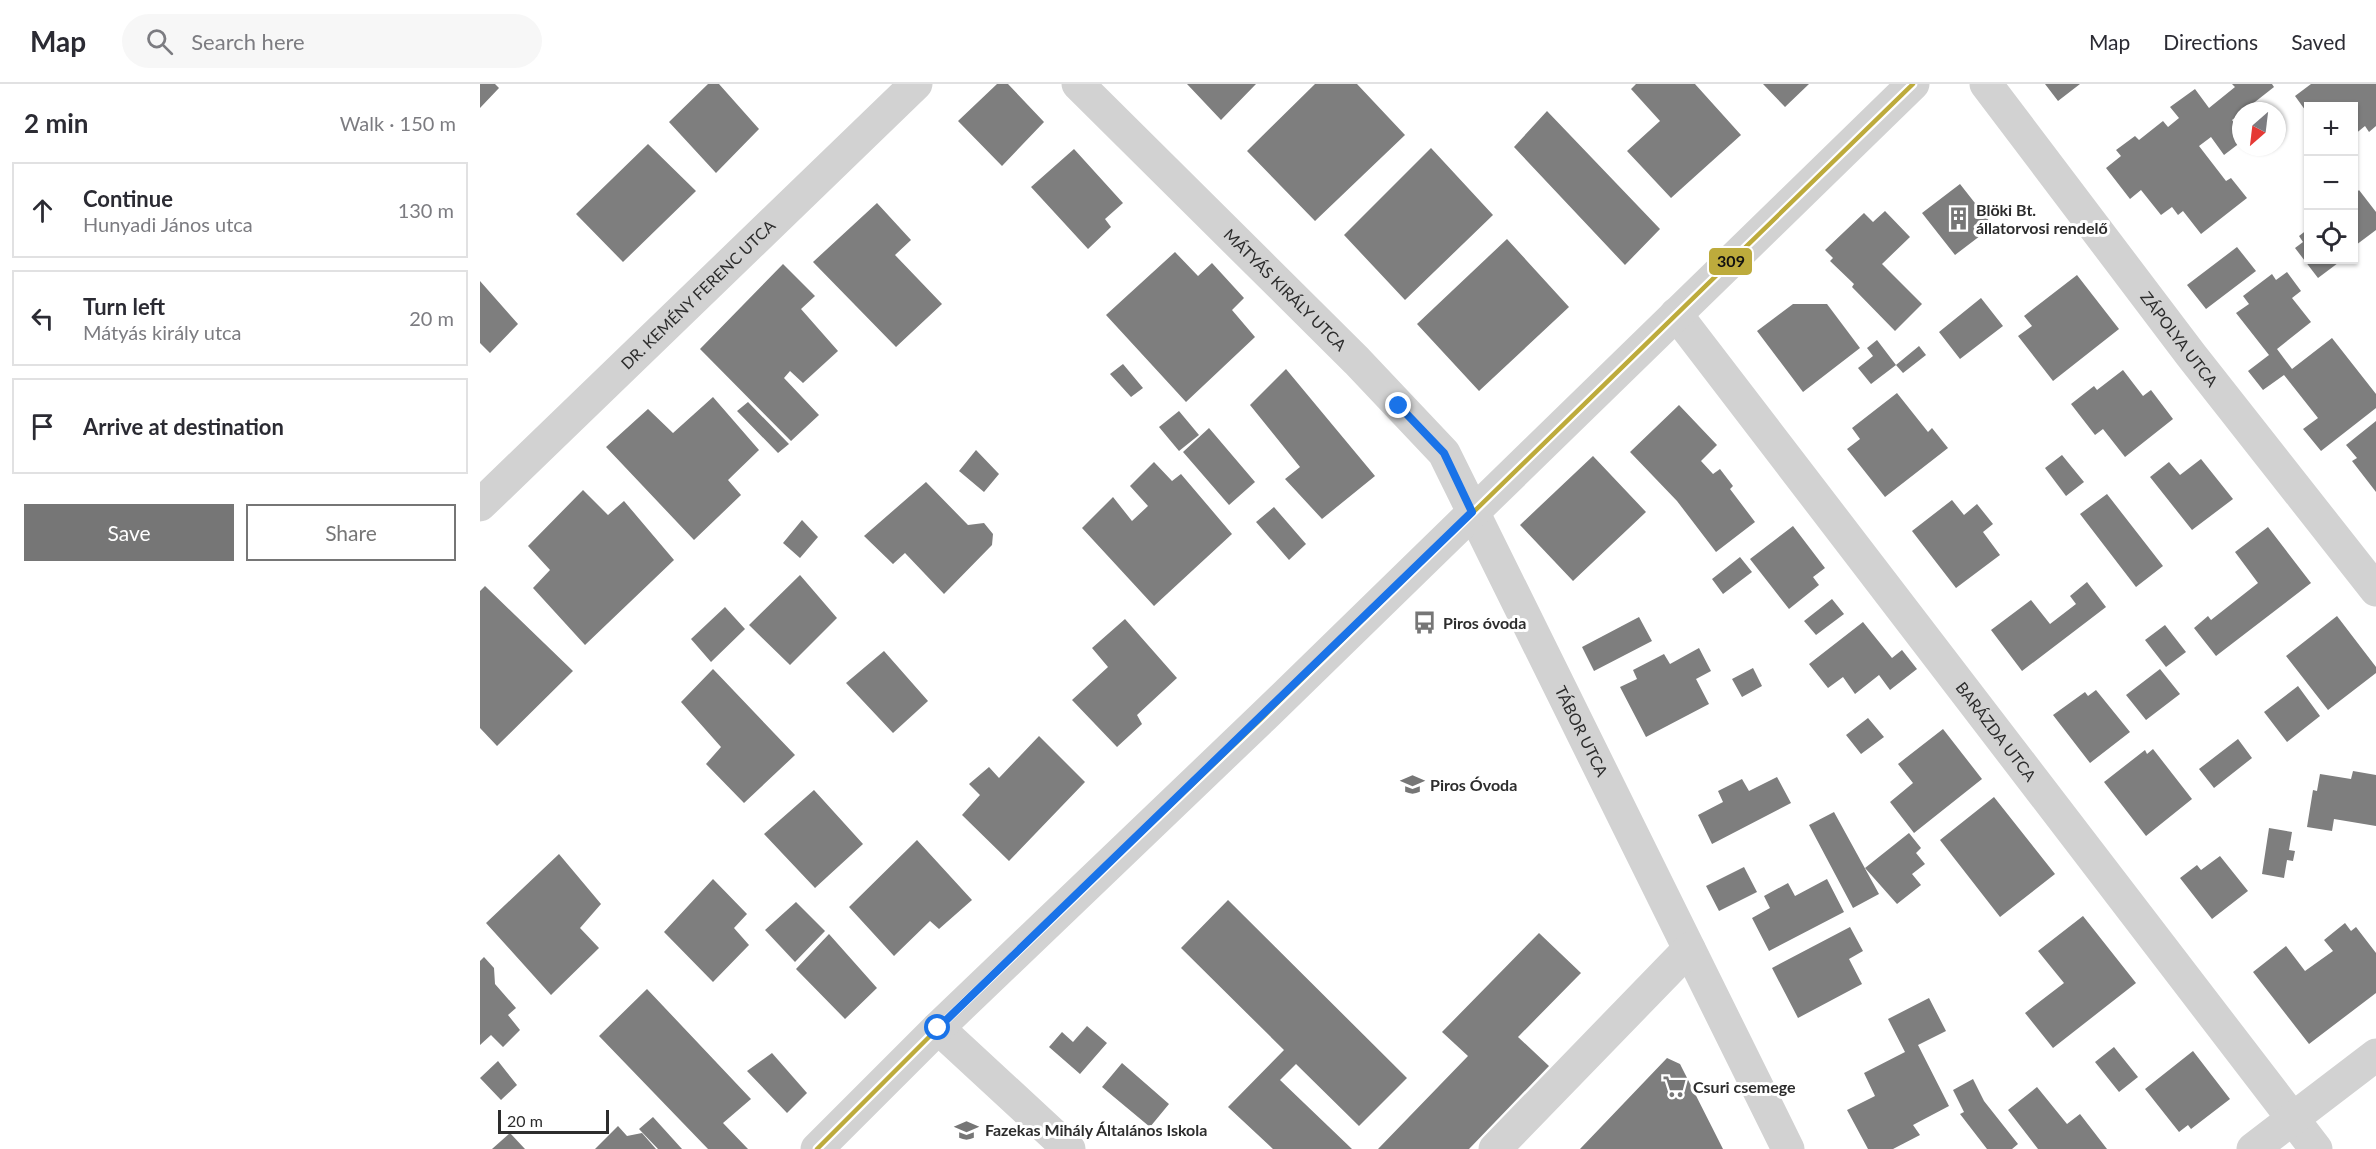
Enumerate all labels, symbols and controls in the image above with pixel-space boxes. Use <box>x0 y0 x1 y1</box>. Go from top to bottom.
search box <box>122 14 542 68</box>
text: Map <box>30 24 86 58</box>
icon: search <box>143 25 176 58</box>
text: Search here <box>191 28 305 55</box>
text: Map <box>2089 29 2130 54</box>
text: Directions <box>2163 29 2258 54</box>
text: Saved <box>2291 29 2346 54</box>
north arrow <box>2232 102 2286 156</box>
map controls <box>2304 102 2358 264</box>
button: + <box>2304 102 2358 156</box>
text: 2 min <box>24 107 88 139</box>
text: Walk · 150 m <box>340 111 456 135</box>
button: − <box>2304 156 2358 210</box>
text: Continue <box>83 185 173 212</box>
icon: ahead <box>26 194 59 227</box>
text: 130 m <box>398 198 454 222</box>
place label: Blöki Bt. állatorvosi rendelő <box>1976 200 2108 237</box>
building icon: Blöki Bt. állatorvosi rendelő <box>1945 206 1971 232</box>
button: locate <box>2304 210 2358 264</box>
text: Hunyadi János utca <box>83 212 253 236</box>
street label: DR. KEMÉNY FERENC UTCA <box>617 215 779 373</box>
street label: MÁTYÁS KIRÁLY UTCA <box>1220 225 1351 354</box>
line badge: 309 <box>1708 247 1753 276</box>
text: 309 <box>1717 251 1745 270</box>
street label: ZÁPOLYA UTCA <box>2137 287 2222 390</box>
text: Turn left <box>83 293 165 320</box>
icon: left <box>26 302 59 335</box>
text: 20 m <box>409 306 454 330</box>
text: Mátyás király utca <box>83 320 242 344</box>
route end <box>1385 392 1411 418</box>
icon: arrive <box>26 410 59 443</box>
text: Arrive at destination <box>83 413 284 440</box>
button: Save <box>24 504 234 561</box>
button: Share <box>246 504 456 561</box>
bus stop icon: Piros óvoda <box>1412 610 1438 636</box>
place label: Piros óvoda <box>1443 613 1526 632</box>
street label: BARÁZDA UTCA <box>1952 678 2041 785</box>
street label: TÁBOR UTCA <box>1552 682 1612 780</box>
school or university icon: Piros Óvoda <box>1399 772 1425 798</box>
place label: Piros Óvoda <box>1430 775 1517 794</box>
route start <box>924 1014 950 1040</box>
supermarket icon: Csuri csemege <box>1662 1074 1688 1100</box>
place label: Csuri csemege <box>1693 1077 1796 1096</box>
scale bar <box>498 1107 609 1134</box>
text: 20 m <box>507 1111 543 1130</box>
school or university icon: Fazekas Mihály Általános Iskola <box>954 1117 980 1143</box>
place label: Fazekas Mihály Általános Iskola <box>985 1120 1207 1139</box>

